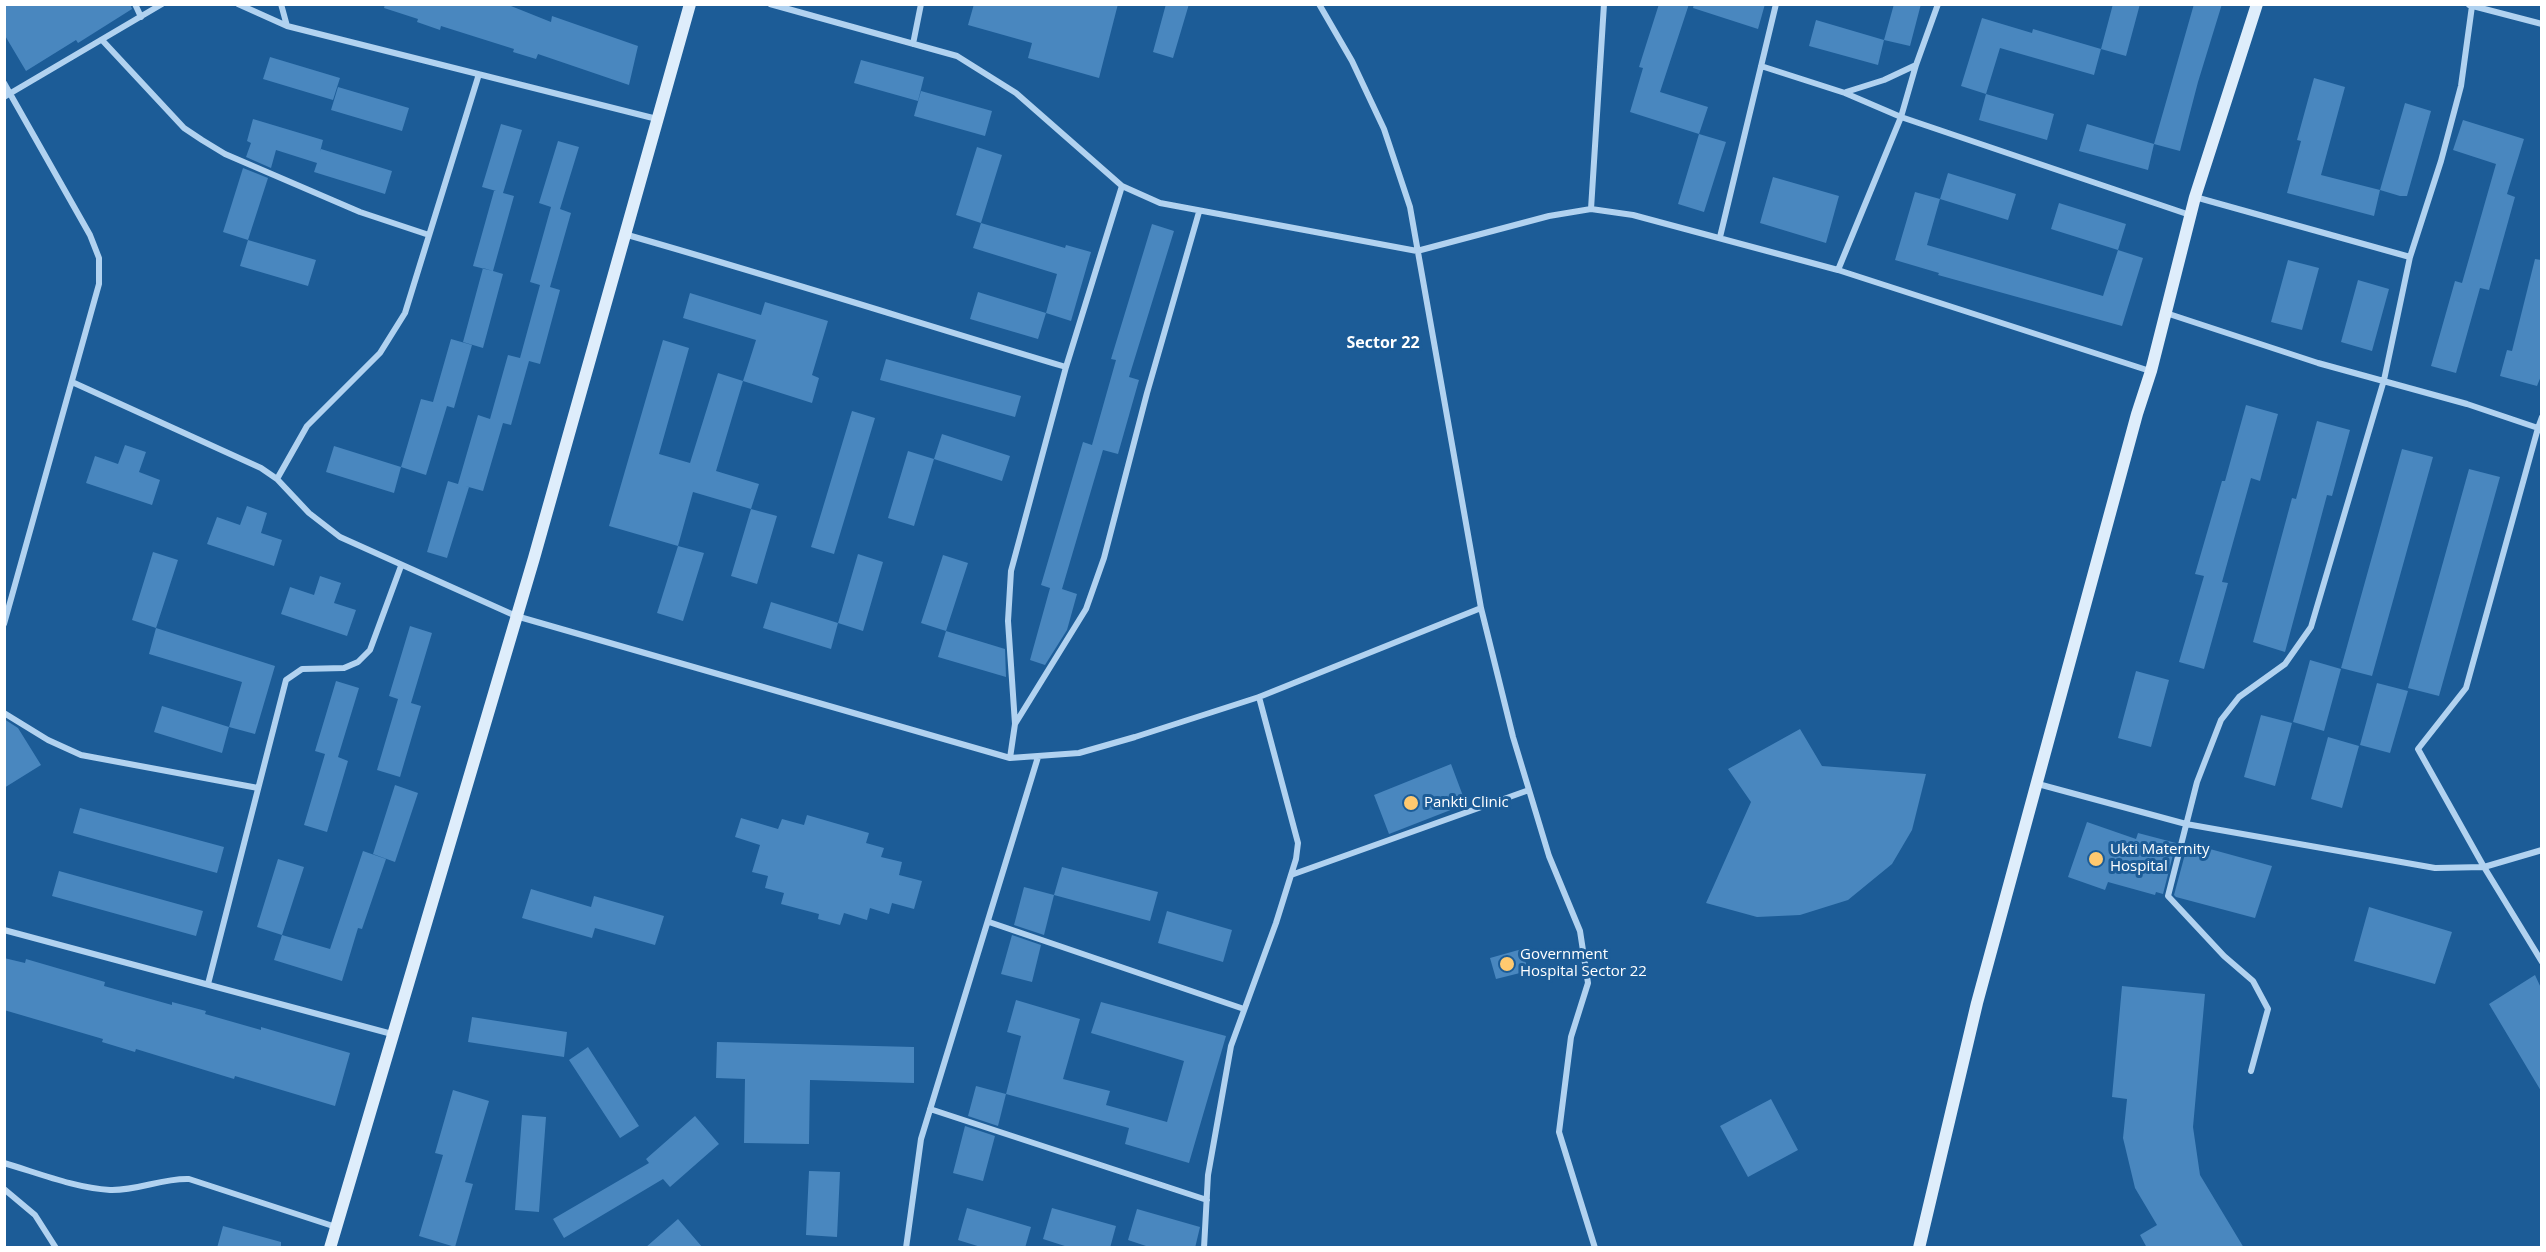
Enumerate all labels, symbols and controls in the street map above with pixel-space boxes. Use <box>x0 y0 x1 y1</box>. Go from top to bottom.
district label: Sector 22 <box>1346 333 1420 353</box>
marker: Pankti Clinic <box>1402 794 1420 812</box>
place label: Pankti Clinic <box>1424 794 1509 812</box>
place label: Ukti Maternity Hospital <box>2110 841 2209 876</box>
marker: Ukti Maternity Hospital <box>2087 850 2105 868</box>
place label: Government Hospital Sector 22 <box>1520 946 1647 981</box>
marker: Government Hospital Sector 22 <box>1498 955 1516 973</box>

